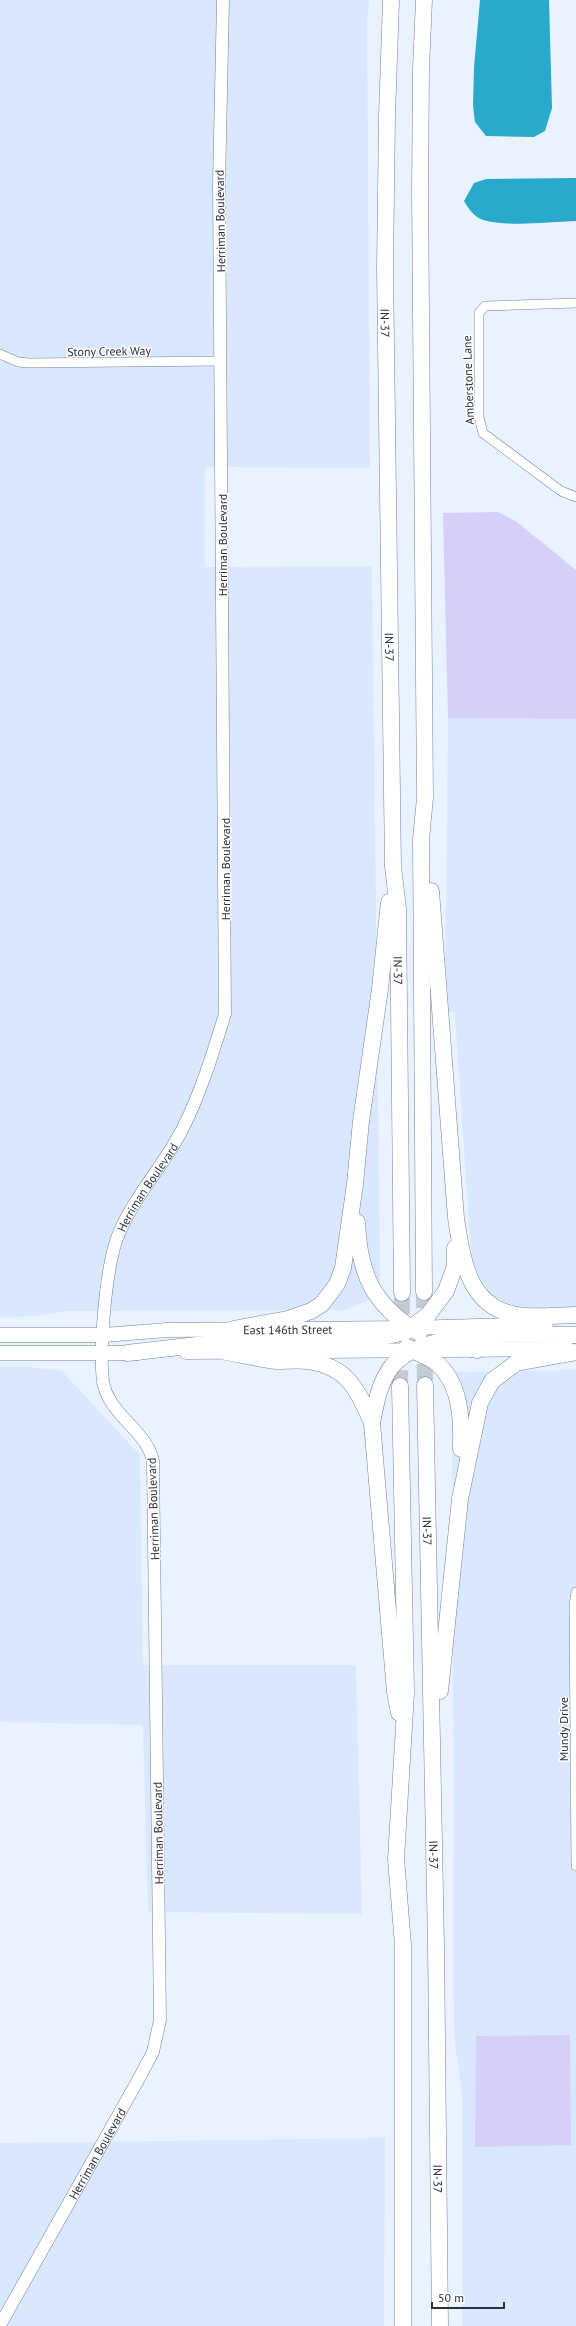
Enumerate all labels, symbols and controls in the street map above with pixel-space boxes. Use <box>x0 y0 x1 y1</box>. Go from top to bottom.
street label: Herriman Boulevard <box>212 170 228 272</box>
street label: IN-37 <box>378 308 393 338</box>
street label: Amberstone Lane <box>459 335 477 425</box>
street label: Stony Creek Way <box>67 343 151 359</box>
street label: Herriman Boulevard <box>215 494 230 596</box>
street label: IN-37 <box>382 632 398 661</box>
street label: Herriman Boulevard <box>218 818 233 920</box>
street label: IN-37 <box>391 956 406 985</box>
street label: Herriman Boulevard <box>113 1140 181 1234</box>
street label: East 146th Street <box>243 1321 332 1337</box>
street label: Herriman Boulevard <box>144 1458 162 1560</box>
street label: IN-37 <box>420 1516 436 1546</box>
street label: Mundy Drive <box>556 1697 571 1761</box>
street label: Herriman Boulevard <box>150 1782 166 1884</box>
street label: IN-37 <box>426 1840 442 1870</box>
street label: Herriman Boulevard <box>65 2105 128 2202</box>
street label: IN-37 <box>431 2164 446 2193</box>
scale bar <box>432 2284 504 2310</box>
text: 50 m <box>438 2290 464 2305</box>

